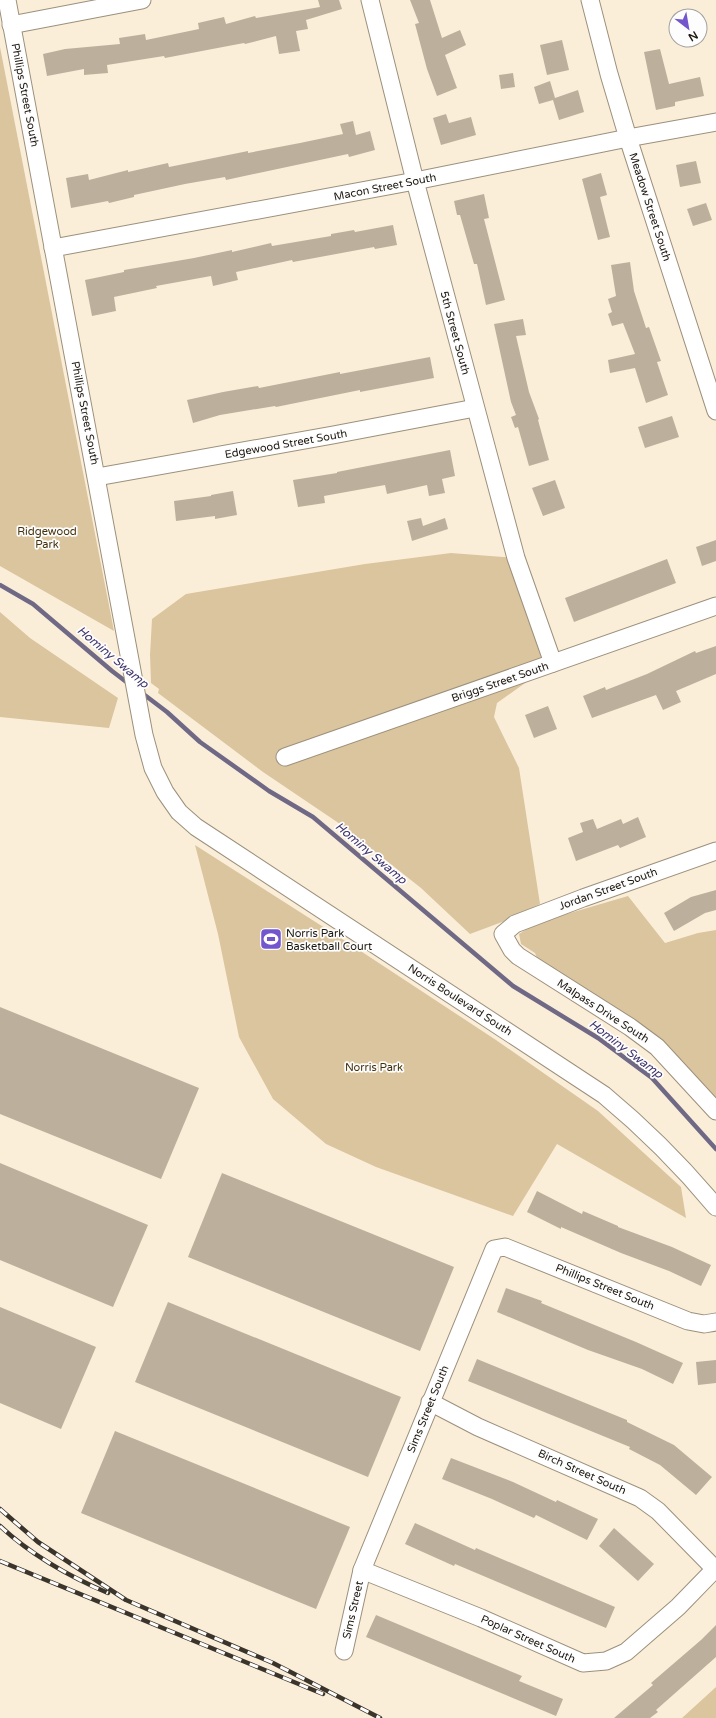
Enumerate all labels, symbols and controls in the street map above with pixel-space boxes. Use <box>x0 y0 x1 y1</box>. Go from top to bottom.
north arrow <box>668 8 708 48</box>
text: N <box>686 28 700 44</box>
street label: Phillips Street South <box>9 42 41 148</box>
street label: Meadow Street South <box>626 151 674 263</box>
street label: Macon Street South <box>333 171 437 203</box>
street label: 5th Street South <box>438 290 472 376</box>
street label: Phillips Street South <box>69 360 101 466</box>
street label: Edgewood Street South <box>224 427 348 461</box>
park label: Ridgewood Park <box>17 525 77 551</box>
water label: Hominy Swamp <box>75 623 153 692</box>
street label: Briggs Street South <box>450 659 550 705</box>
water label: Hominy Swamp <box>333 819 411 888</box>
street label: Jordan Street South <box>557 865 659 913</box>
sports icon: Norris Park Basketball Court <box>258 926 284 952</box>
place label: Norris Park Basketball Court <box>286 927 372 953</box>
street label: Norris Boulevard South <box>406 961 514 1039</box>
street label: Malpass Drive South <box>555 976 651 1046</box>
water label: Hominy Swamp <box>586 1017 667 1082</box>
park label: Norris Park <box>345 1061 403 1074</box>
street label: Phillips Street South <box>554 1261 656 1313</box>
street label: Sims Street South <box>405 1363 451 1455</box>
street label: Birch Street South <box>536 1447 628 1497</box>
street label: Sims Street <box>340 1580 366 1640</box>
street label: Poplar Street South <box>479 1612 577 1666</box>

